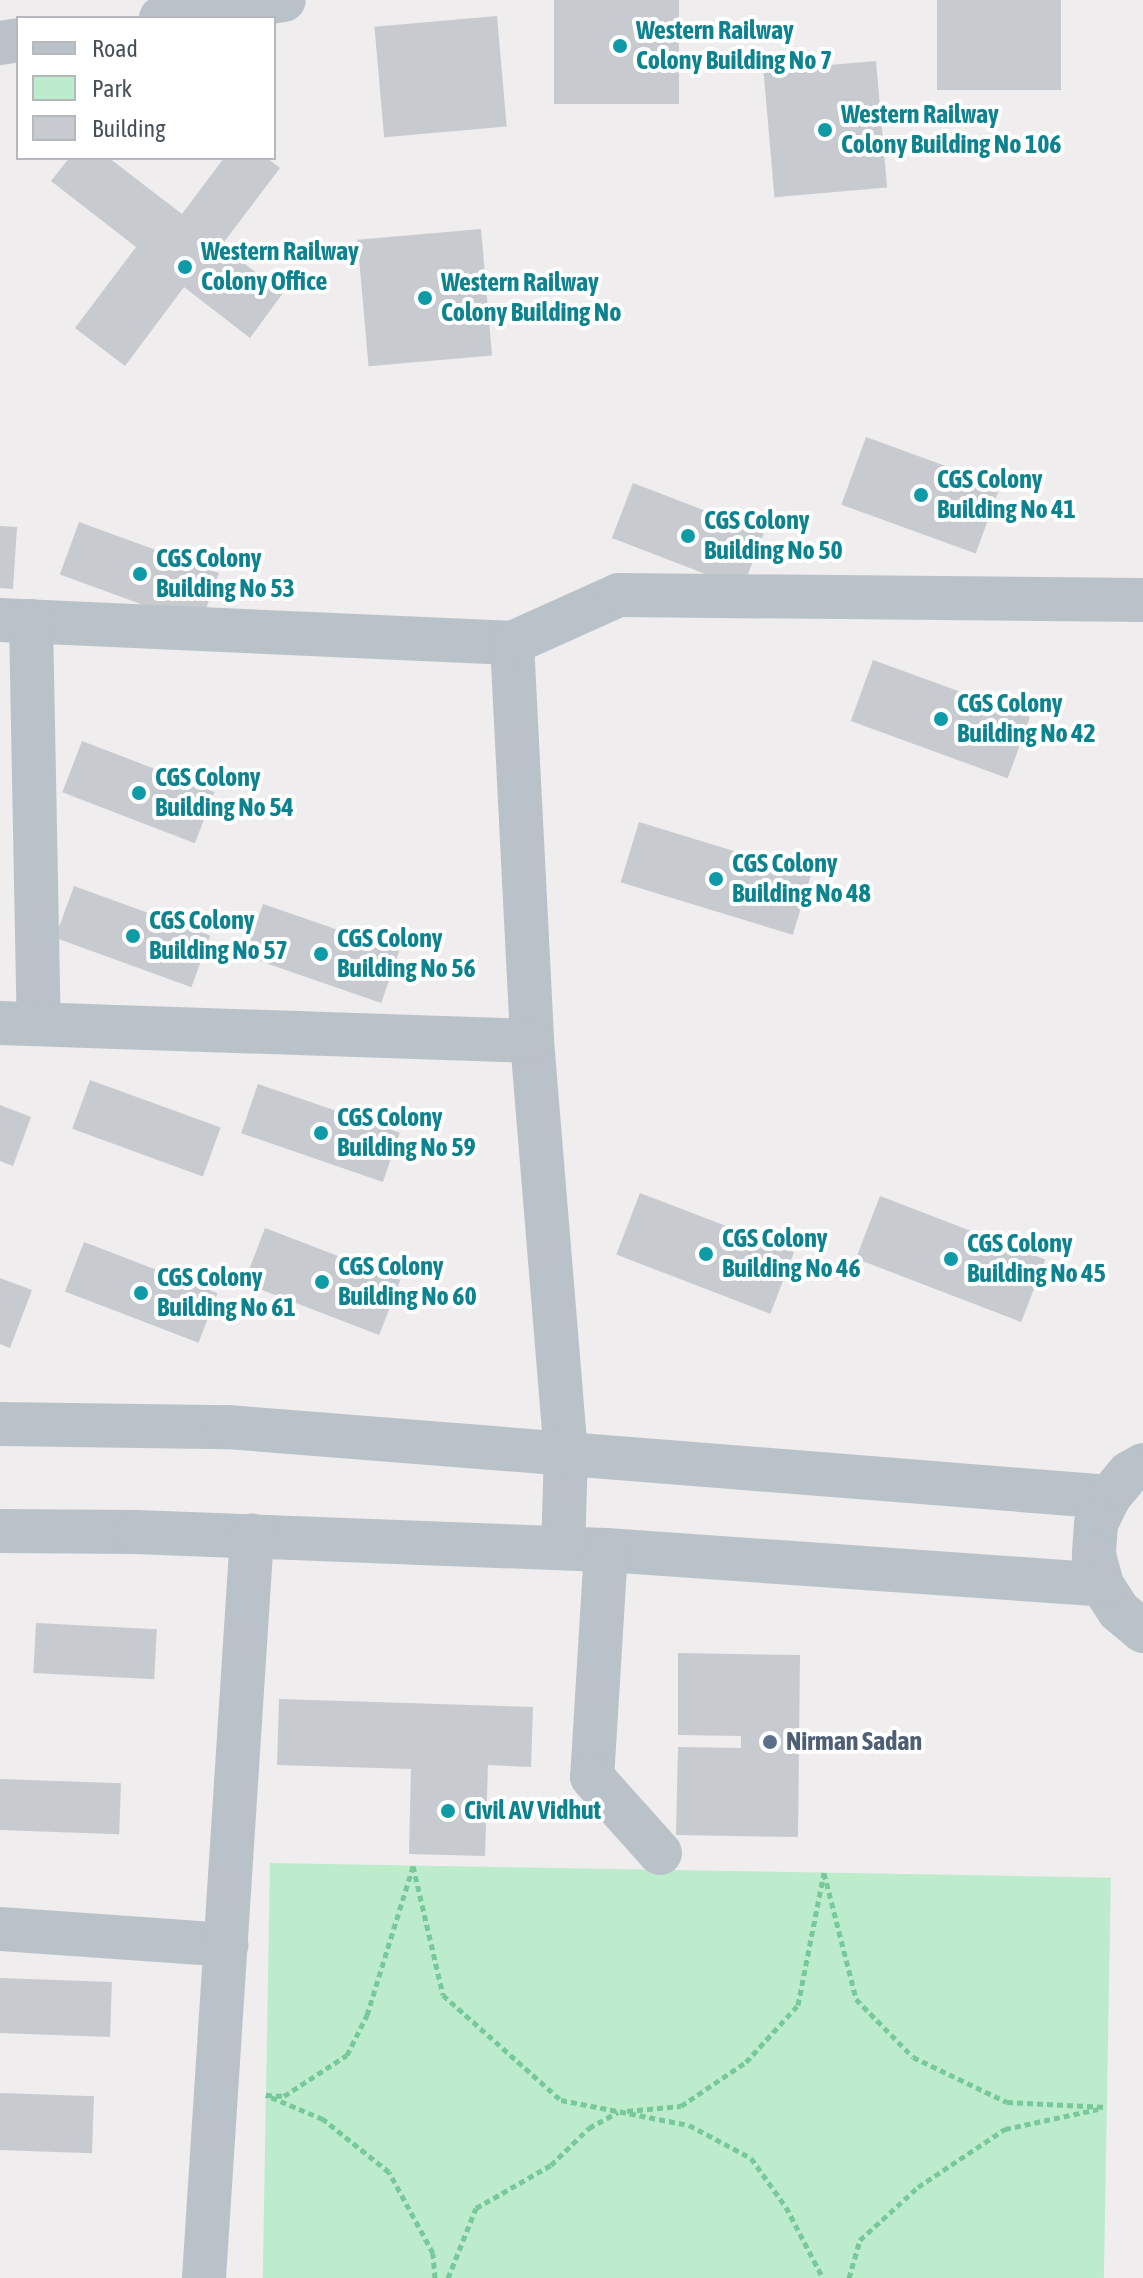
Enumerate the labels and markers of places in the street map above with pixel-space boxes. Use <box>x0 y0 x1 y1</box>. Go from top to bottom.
place label: Western Railway Colony Building No 7 <box>636 15 832 76</box>
marker: Western Railway Colony Building No 7 <box>611 37 629 55</box>
place label: Western Railway Colony Building No 106 <box>841 99 1062 160</box>
marker: Western Railway Colony Building No 106 <box>816 121 834 139</box>
place label: Western Railway Colony Office <box>201 236 359 298</box>
marker: Western Railway Colony Office <box>176 258 194 276</box>
place label: Western Railway Colony Building No <box>441 267 621 328</box>
marker: Western Railway Colony Building No <box>416 289 434 307</box>
place label: CGS Colony Building No 41 <box>937 464 1076 526</box>
marker: CGS Colony Building No 41 <box>912 486 930 504</box>
place label: CGS Colony Building No 50 <box>704 505 843 566</box>
marker: CGS Colony Building No 50 <box>679 527 697 545</box>
place label: CGS Colony Building No 53 <box>156 543 295 604</box>
marker: CGS Colony Building No 53 <box>131 565 149 583</box>
place label: CGS Colony Building No 42 <box>957 688 1096 750</box>
marker: CGS Colony Building No 42 <box>932 710 950 728</box>
place label: CGS Colony Building No 54 <box>155 762 294 824</box>
marker: CGS Colony Building No 54 <box>130 784 148 802</box>
place label: CGS Colony Building No 48 <box>732 848 871 910</box>
marker: CGS Colony Building No 48 <box>707 870 725 888</box>
place label: CGS Colony Building No 57 <box>149 905 288 966</box>
place label: CGS Colony Building No 56 <box>337 923 476 984</box>
marker: CGS Colony Building No 57 <box>124 927 142 945</box>
marker: CGS Colony Building No 56 <box>312 945 330 963</box>
place label: CGS Colony Building No 59 <box>337 1102 476 1164</box>
marker: CGS Colony Building No 59 <box>312 1124 330 1142</box>
place label: CGS Colony Building No 46 <box>722 1223 861 1284</box>
place label: CGS Colony Building No 45 <box>967 1228 1106 1290</box>
marker: CGS Colony Building No 46 <box>697 1245 715 1263</box>
marker: CGS Colony Building No 45 <box>942 1250 960 1268</box>
place label: CGS Colony Building No 60 <box>338 1251 477 1312</box>
place label: CGS Colony Building No 61 <box>157 1262 296 1324</box>
marker: CGS Colony Building No 60 <box>313 1273 331 1291</box>
marker: CGS Colony Building No 61 <box>132 1284 150 1302</box>
place label: Nirman Sadan <box>786 1726 922 1758</box>
marker: Nirman Sadan <box>761 1733 779 1751</box>
place label: Civil AV Vidhut <box>464 1795 601 1827</box>
marker: Civil AV Vidhut <box>439 1802 457 1820</box>

